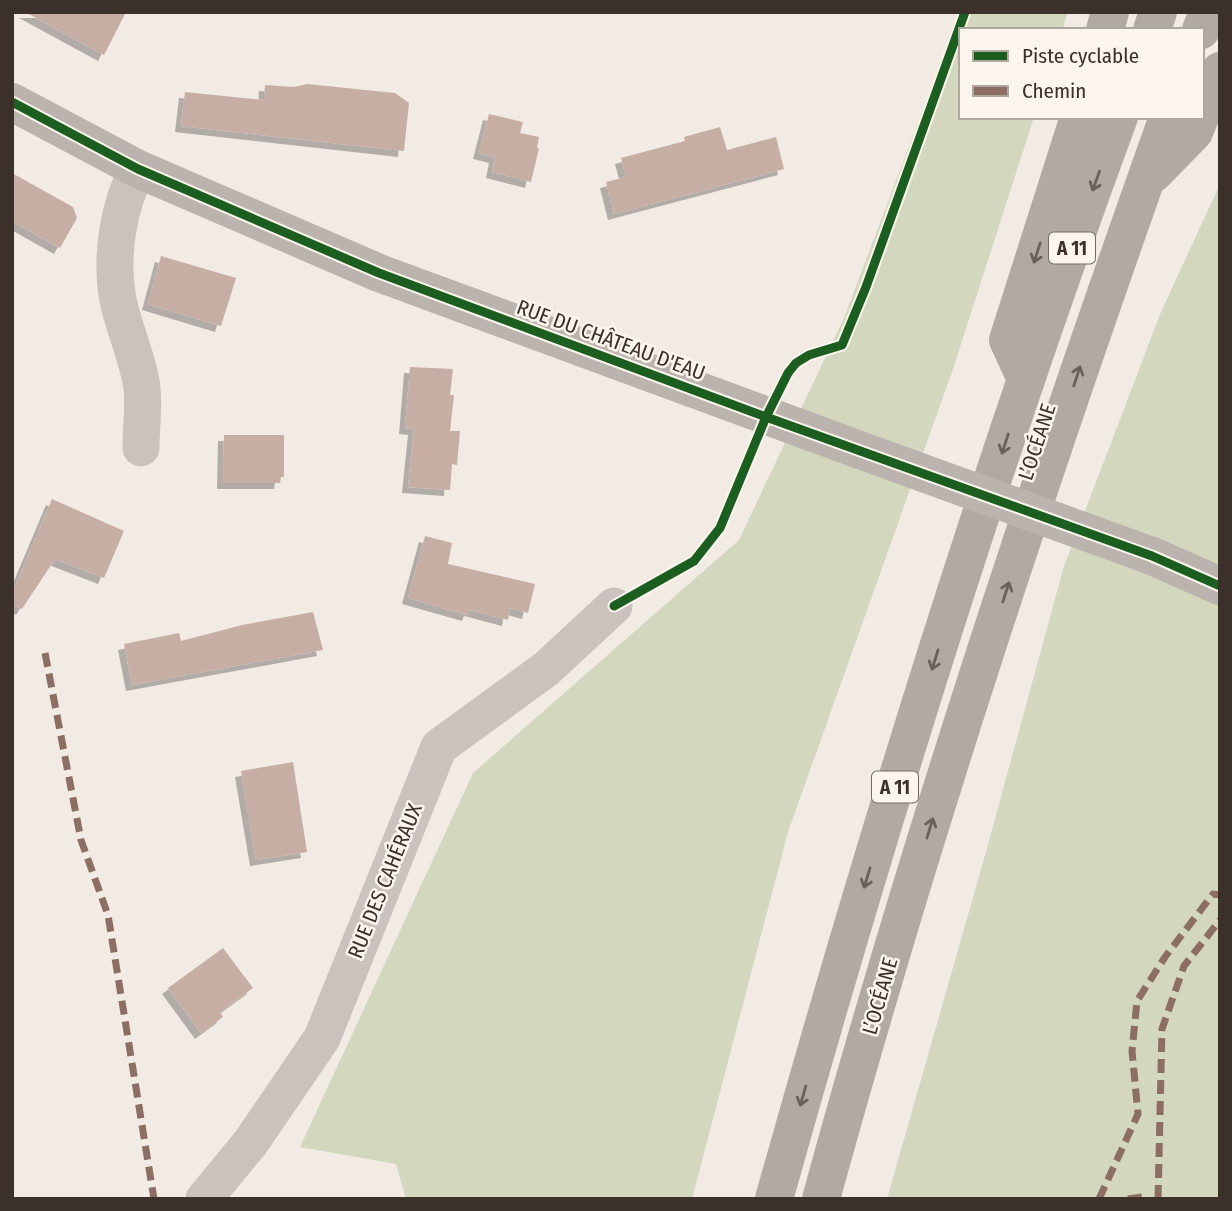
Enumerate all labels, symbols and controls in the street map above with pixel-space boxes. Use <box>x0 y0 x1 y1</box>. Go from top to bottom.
legend <box>959 28 1204 119</box>
text: Piste cyclable <box>1022 43 1139 69</box>
text: Chemin <box>1022 78 1086 104</box>
one-way arrow <box>1089 170 1101 192</box>
road number: A 11 <box>1049 232 1095 264</box>
one-way arrow <box>1030 241 1042 263</box>
street label: RUE DU CHÂTEAU D'EAU <box>513 294 709 386</box>
one-way arrow <box>1072 366 1084 388</box>
street label: L’OCÉANE <box>1012 400 1062 484</box>
one-way arrow <box>998 433 1011 455</box>
one-way arrow <box>1000 582 1013 604</box>
one-way arrow <box>927 649 940 671</box>
road number: A 11 <box>872 772 918 802</box>
street label: RUE DES CAHÉRAUX <box>342 799 428 962</box>
one-way arrow <box>925 817 938 839</box>
one-way arrow <box>860 866 873 888</box>
street label: L’OCÉANE <box>857 954 903 1038</box>
one-way arrow <box>795 1085 808 1107</box>

